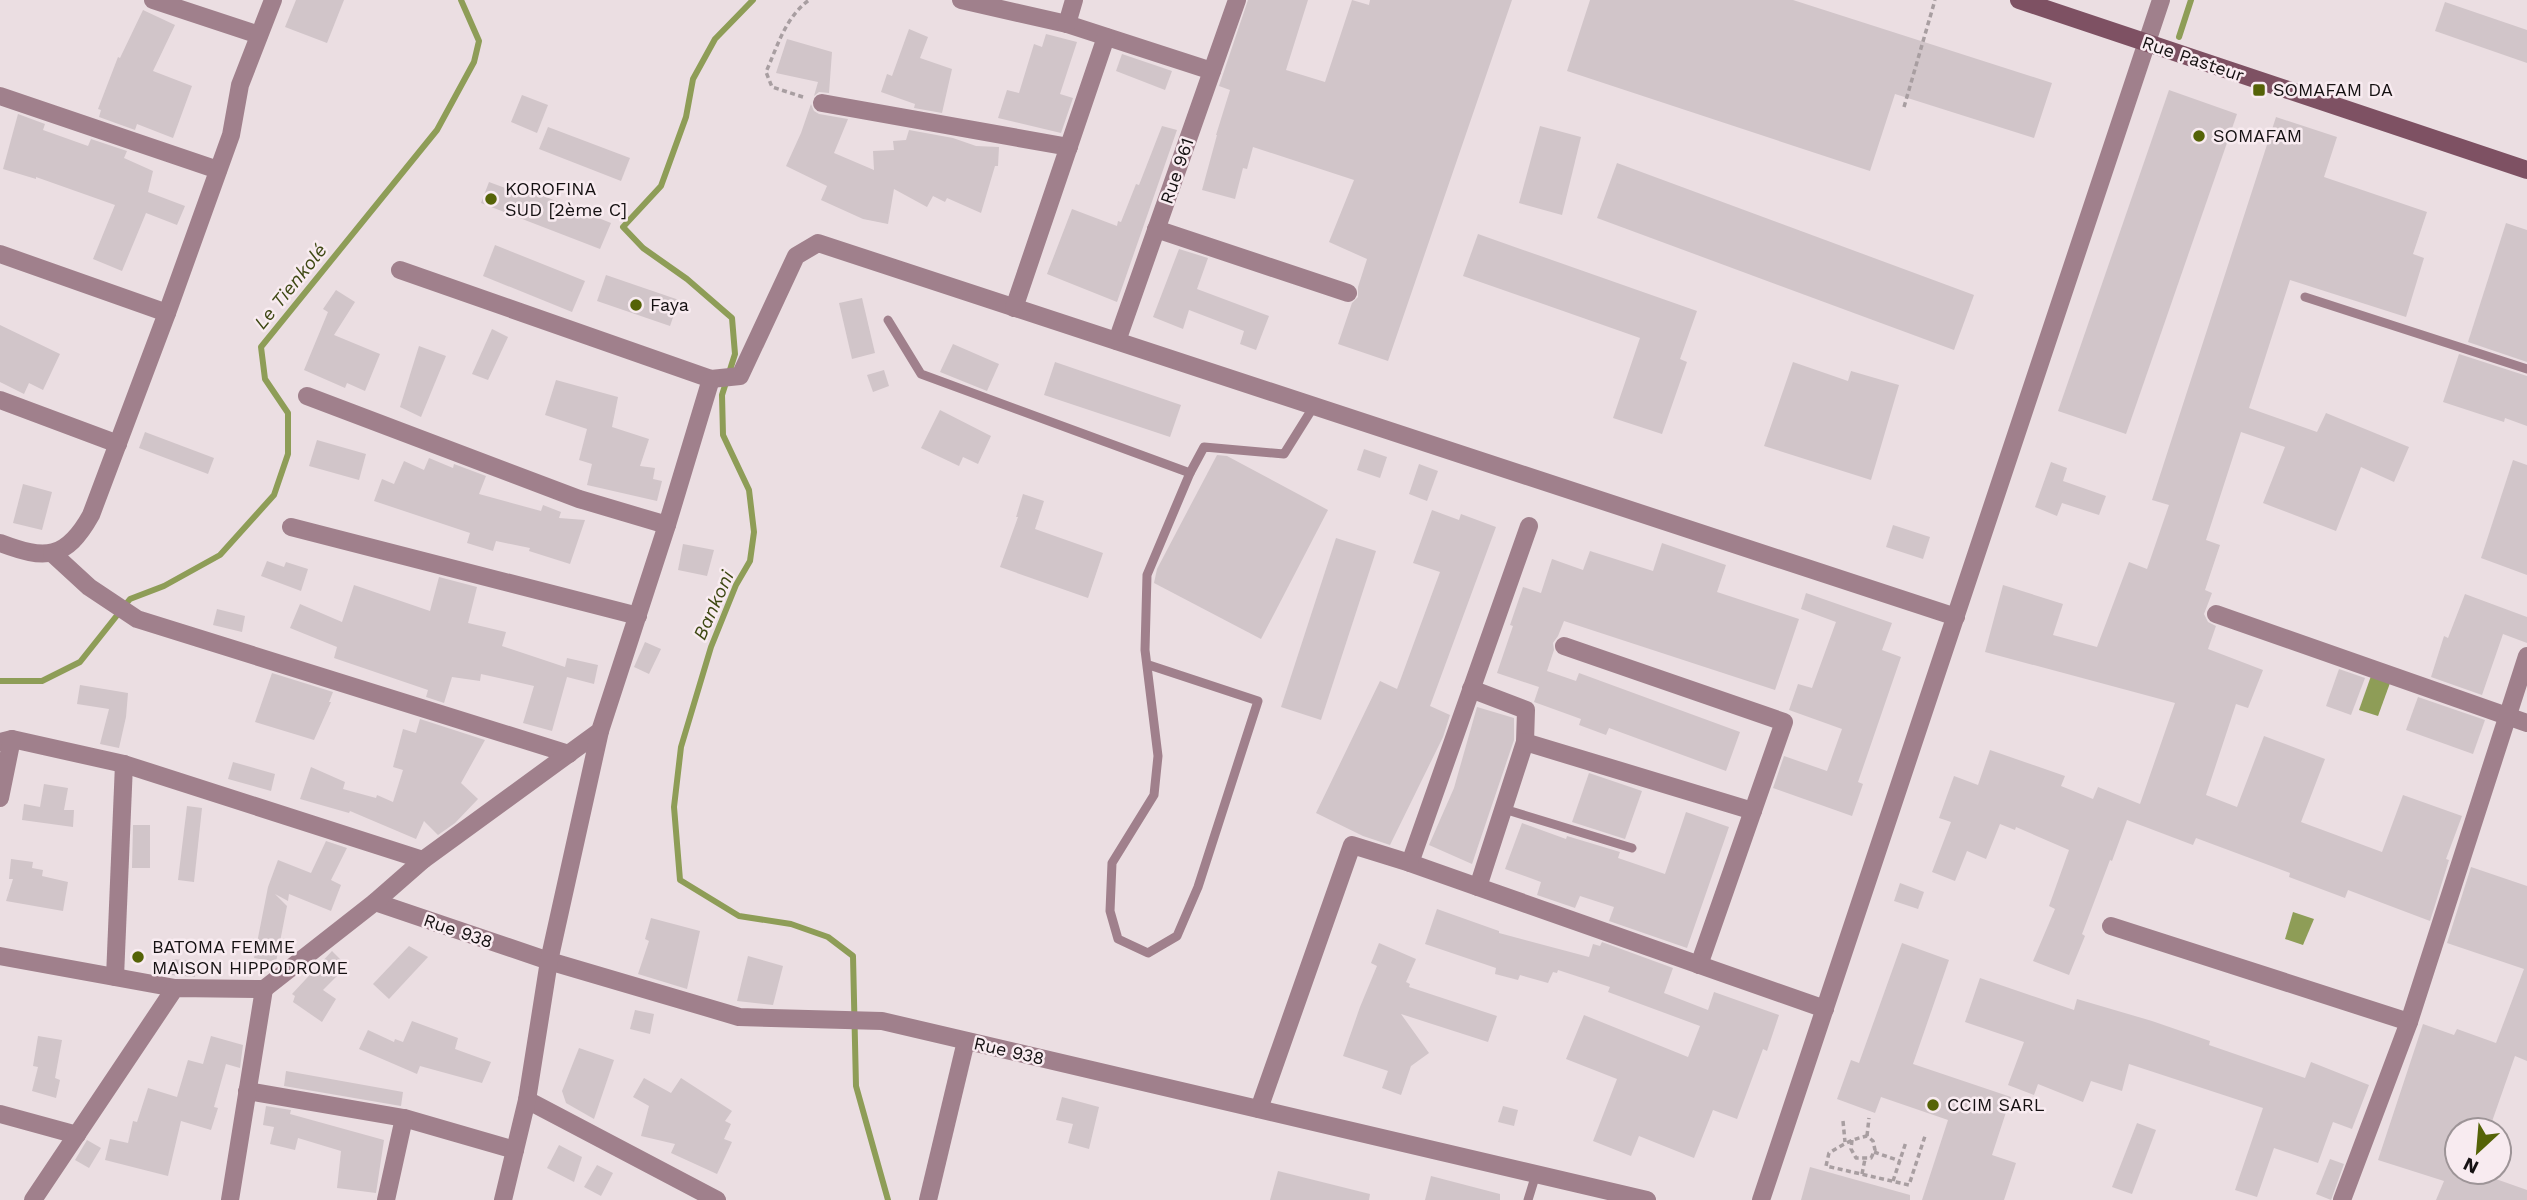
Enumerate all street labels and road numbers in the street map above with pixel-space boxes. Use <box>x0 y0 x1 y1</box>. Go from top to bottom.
street label: Rue Pasteur <box>2139 31 2247 86</box>
street label: Rue 961 <box>1155 135 1198 207</box>
street label: Rue 938 <box>421 909 495 952</box>
street label: Rue 938 <box>972 1032 1046 1069</box>

